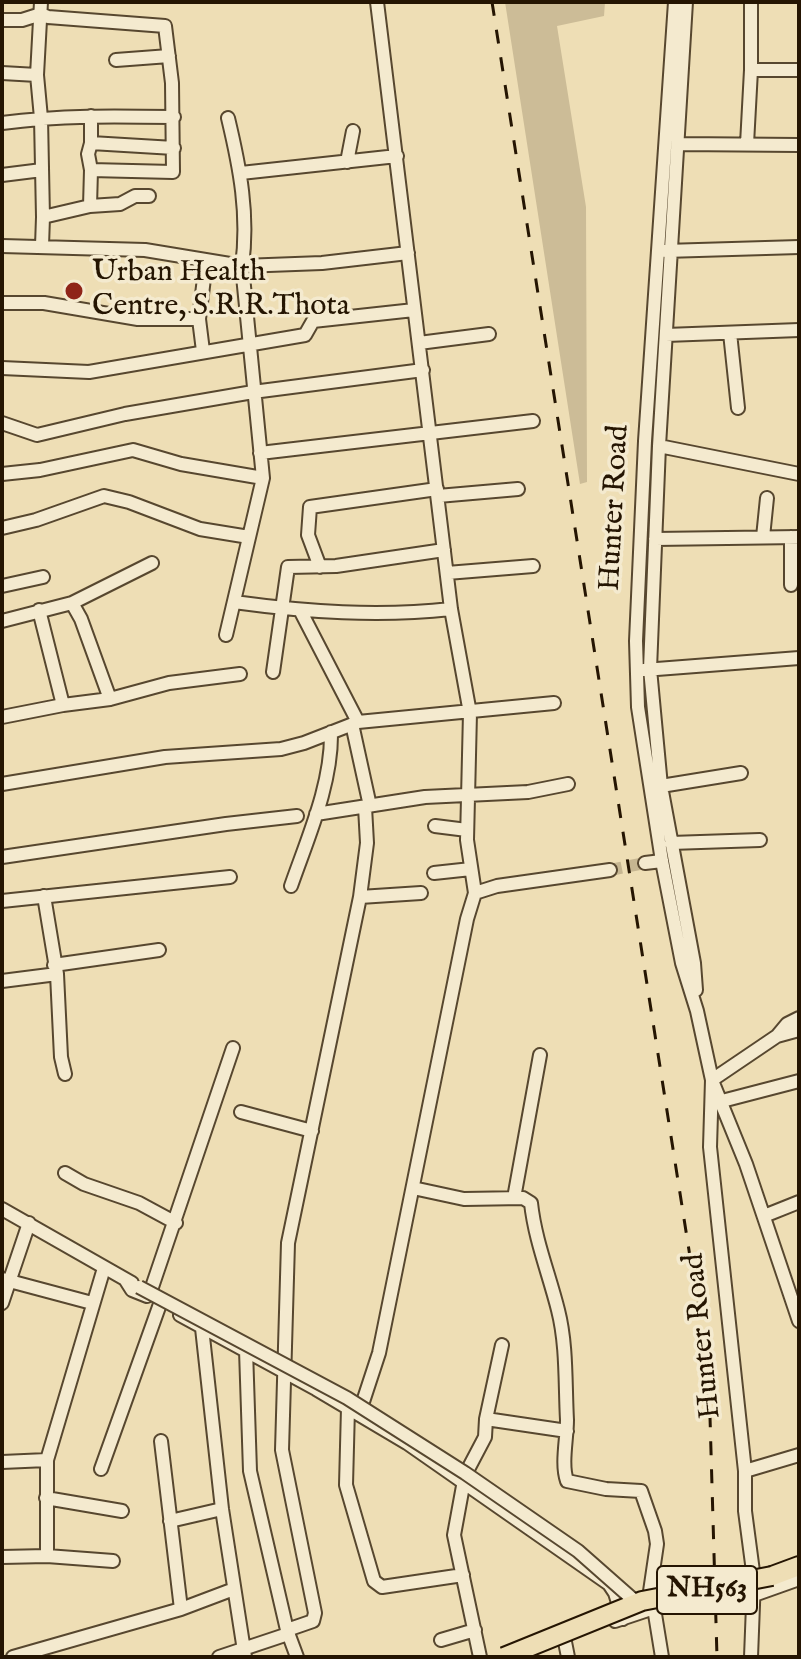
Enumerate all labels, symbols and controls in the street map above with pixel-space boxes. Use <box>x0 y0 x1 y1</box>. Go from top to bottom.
place label: Urban Health Centre, S.R.R.Thota <box>92 256 350 326</box>
marker: Urban Health Centre, S.R.R.Thota <box>63 280 85 302</box>
street label: Hunter Road <box>594 424 638 592</box>
street label: Hunter Road <box>677 1251 731 1421</box>
road number: NH563 <box>657 1566 757 1614</box>

